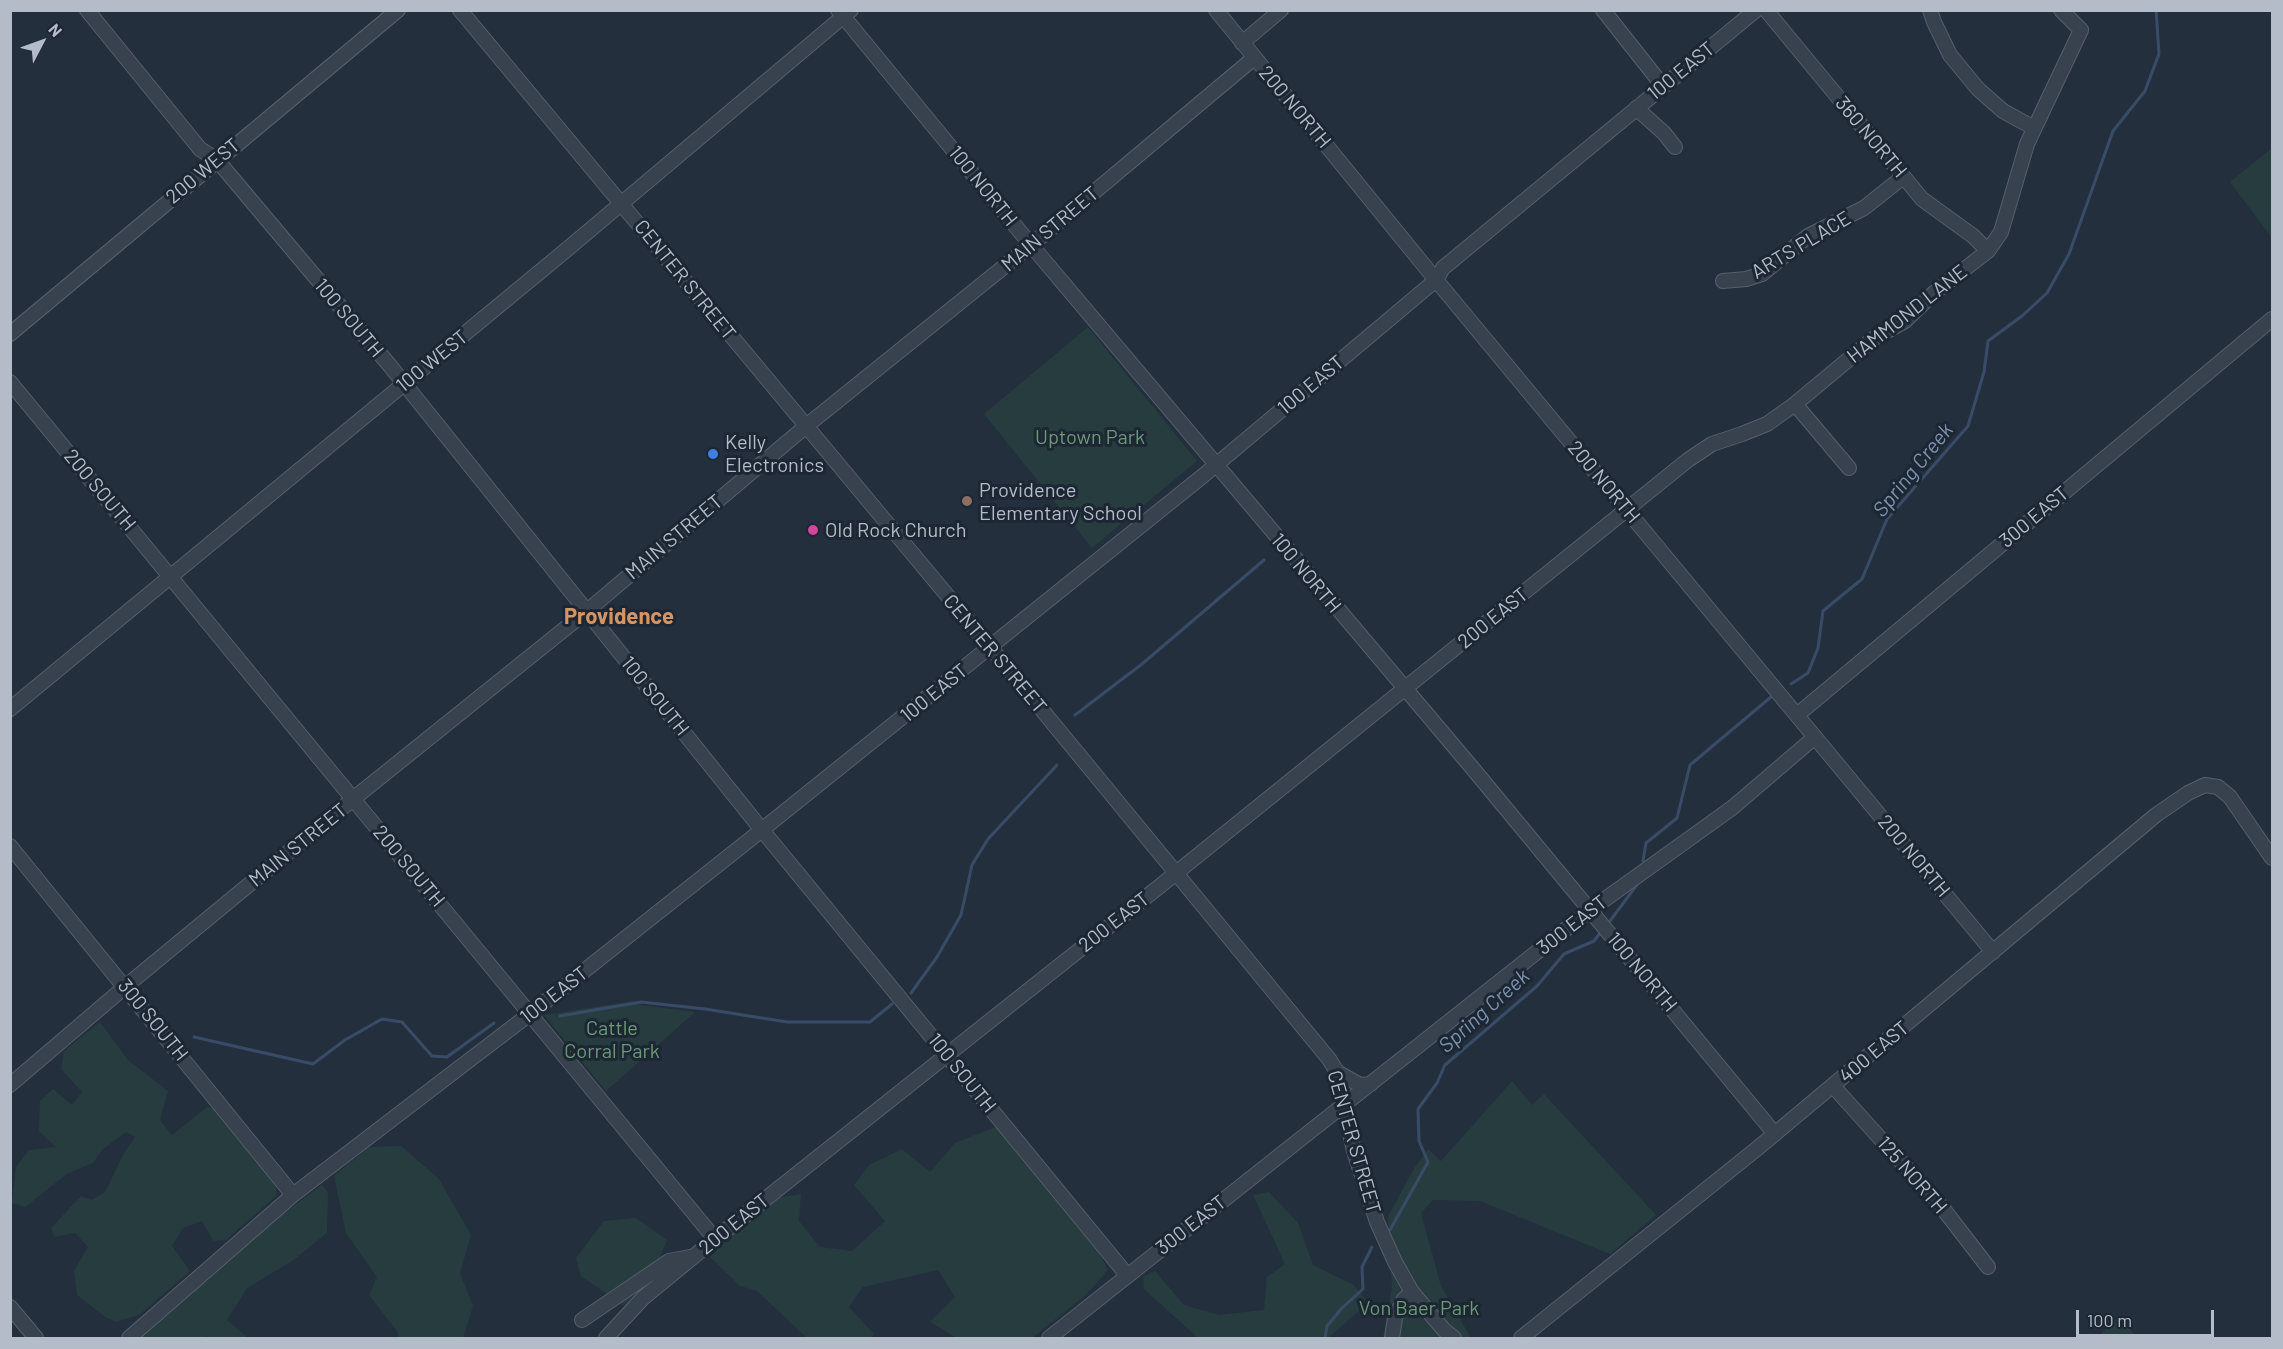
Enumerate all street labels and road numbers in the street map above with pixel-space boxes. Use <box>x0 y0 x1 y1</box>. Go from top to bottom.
street label: 100 EAST <box>1642 37 1720 105</box>
street label: 200 NORTH <box>1254 61 1336 153</box>
street label: 360 NORTH <box>1830 92 1912 182</box>
street label: 200 WEST <box>161 133 245 209</box>
street label: 100 NORTH <box>943 141 1023 231</box>
street label: MAIN STREET <box>996 181 1104 277</box>
street label: ARTS PLACE <box>1747 206 1855 284</box>
street label: CENTER STREET <box>629 215 741 345</box>
street label: HAMMOND LANE <box>1842 260 1972 368</box>
street label: 100 SOUTH <box>309 274 389 362</box>
street label: 100 WEST <box>391 325 473 397</box>
street label: 100 EAST <box>1273 350 1349 420</box>
street label: 200 NORTH <box>1563 436 1645 528</box>
street label: 200 SOUTH <box>59 444 141 536</box>
street label: 300 EAST <box>1994 481 2074 553</box>
street label: MAIN STREET <box>620 489 728 585</box>
street label: 100 NORTH <box>1266 528 1346 618</box>
street label: 200 EAST <box>1453 582 1533 654</box>
street label: CENTER STREET <box>938 590 1052 718</box>
street label: 100 SOUTH <box>616 651 694 741</box>
street label: 100 EAST <box>895 659 973 727</box>
street label: MAIN STREET <box>244 798 352 892</box>
street label: 200 NORTH <box>1873 810 1955 902</box>
street label: 200 SOUTH <box>368 820 450 912</box>
street label: 200 EAST <box>1074 887 1154 957</box>
street label: 300 EAST <box>1532 890 1612 960</box>
street label: 100 NORTH <box>1602 927 1682 1017</box>
street label: 100 EAST <box>515 961 593 1029</box>
street label: 300 SOUTH <box>113 974 193 1066</box>
street label: 400 EAST <box>1834 1016 1914 1088</box>
street label: 100 SOUTH <box>923 1028 1001 1118</box>
street label: CENTER STREET <box>1322 1068 1386 1216</box>
street label: 125 NORTH <box>1872 1131 1952 1219</box>
street label: 200 EAST <box>694 1188 774 1260</box>
street label: 300 EAST <box>1151 1190 1231 1260</box>

